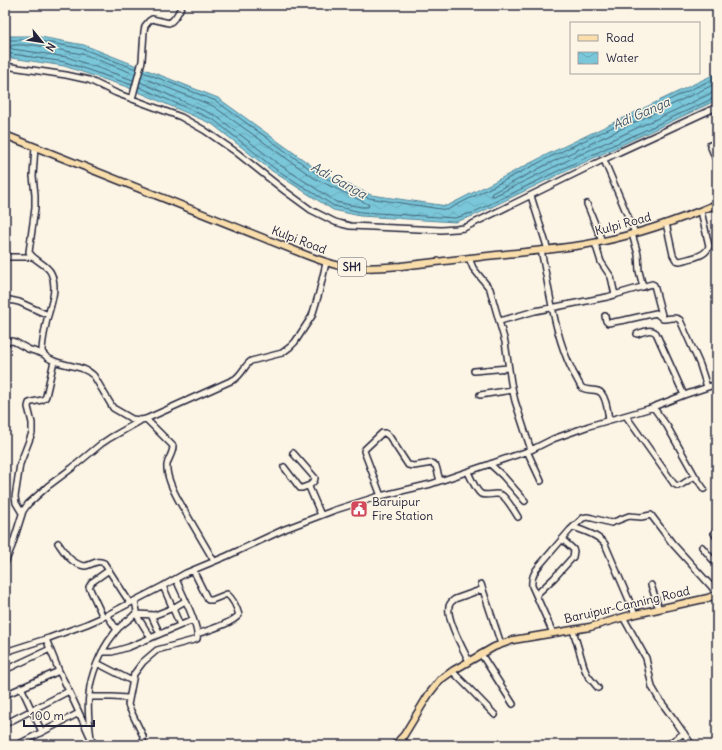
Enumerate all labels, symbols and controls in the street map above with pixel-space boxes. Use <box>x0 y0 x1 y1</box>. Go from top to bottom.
north arrow <box>22 22 62 62</box>
legend <box>570 22 700 74</box>
text: Road <box>606 30 634 45</box>
text: N <box>43 40 59 54</box>
text: Water <box>606 50 639 65</box>
water label: Adi Ganga <box>610 93 673 134</box>
water label: Adi Ganga <box>308 158 370 203</box>
street label: Kulpi Road <box>593 209 653 238</box>
street label: Kulpi Road <box>270 222 329 257</box>
road number: SH1 <box>338 258 366 276</box>
place label: Baruipur Fire Station <box>372 494 433 523</box>
public building icon: Baruipur Fire Station <box>349 499 369 519</box>
street label: Baruipur-Canning Road <box>563 583 691 626</box>
scale bar <box>24 702 94 728</box>
text: 100 m <box>30 708 64 723</box>

